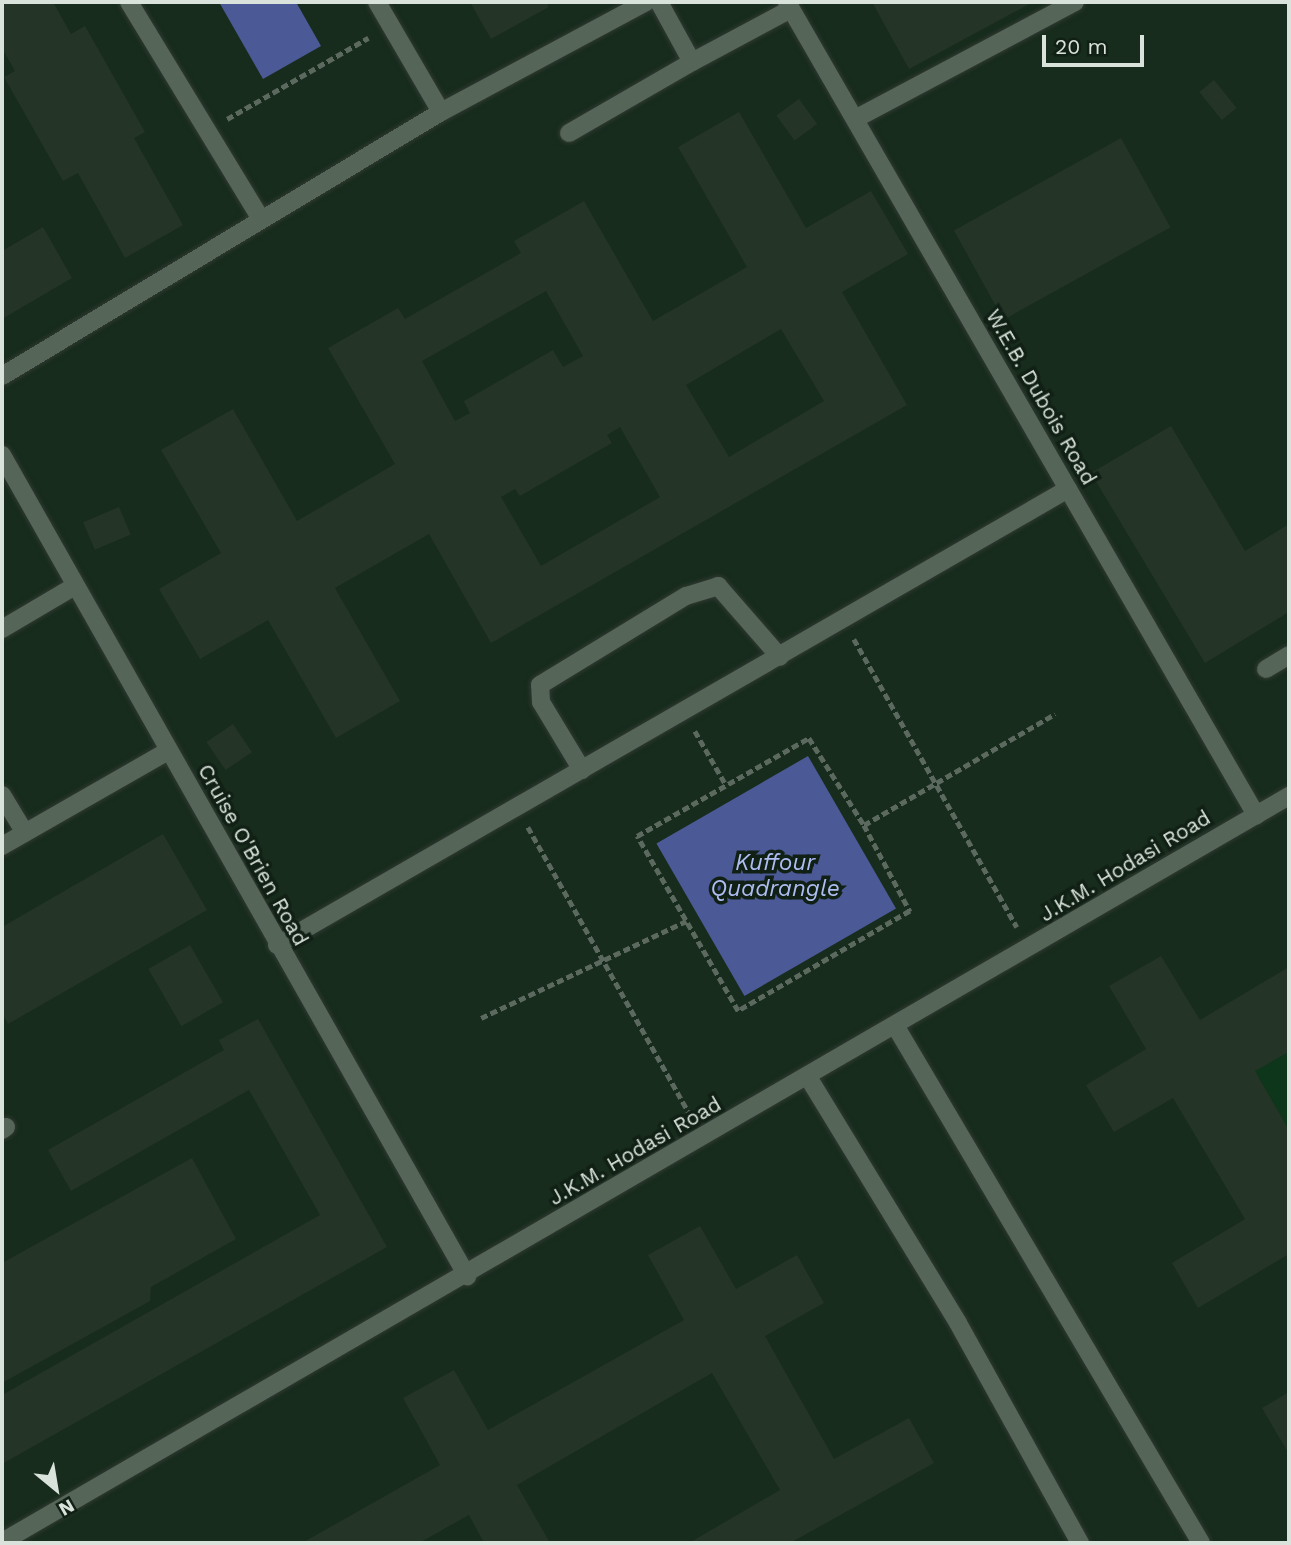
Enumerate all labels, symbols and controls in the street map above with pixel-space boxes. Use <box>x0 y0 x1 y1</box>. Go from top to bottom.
scale bar <box>1046 21 1148 65</box>
text: 20 m <box>1055 34 1107 59</box>
street label: W.E.B. Dubois Road <box>980 305 1102 489</box>
street label: Cruise O'Brien Road <box>193 760 313 950</box>
street label: J.K.M. Hodasi Road <box>1035 805 1215 927</box>
water label: Kuffour Quadrangle <box>710 849 840 903</box>
street label: J.K.M. Hodasi Road <box>544 1091 726 1211</box>
north arrow <box>21 1454 91 1524</box>
text: N <box>55 1494 79 1521</box>

